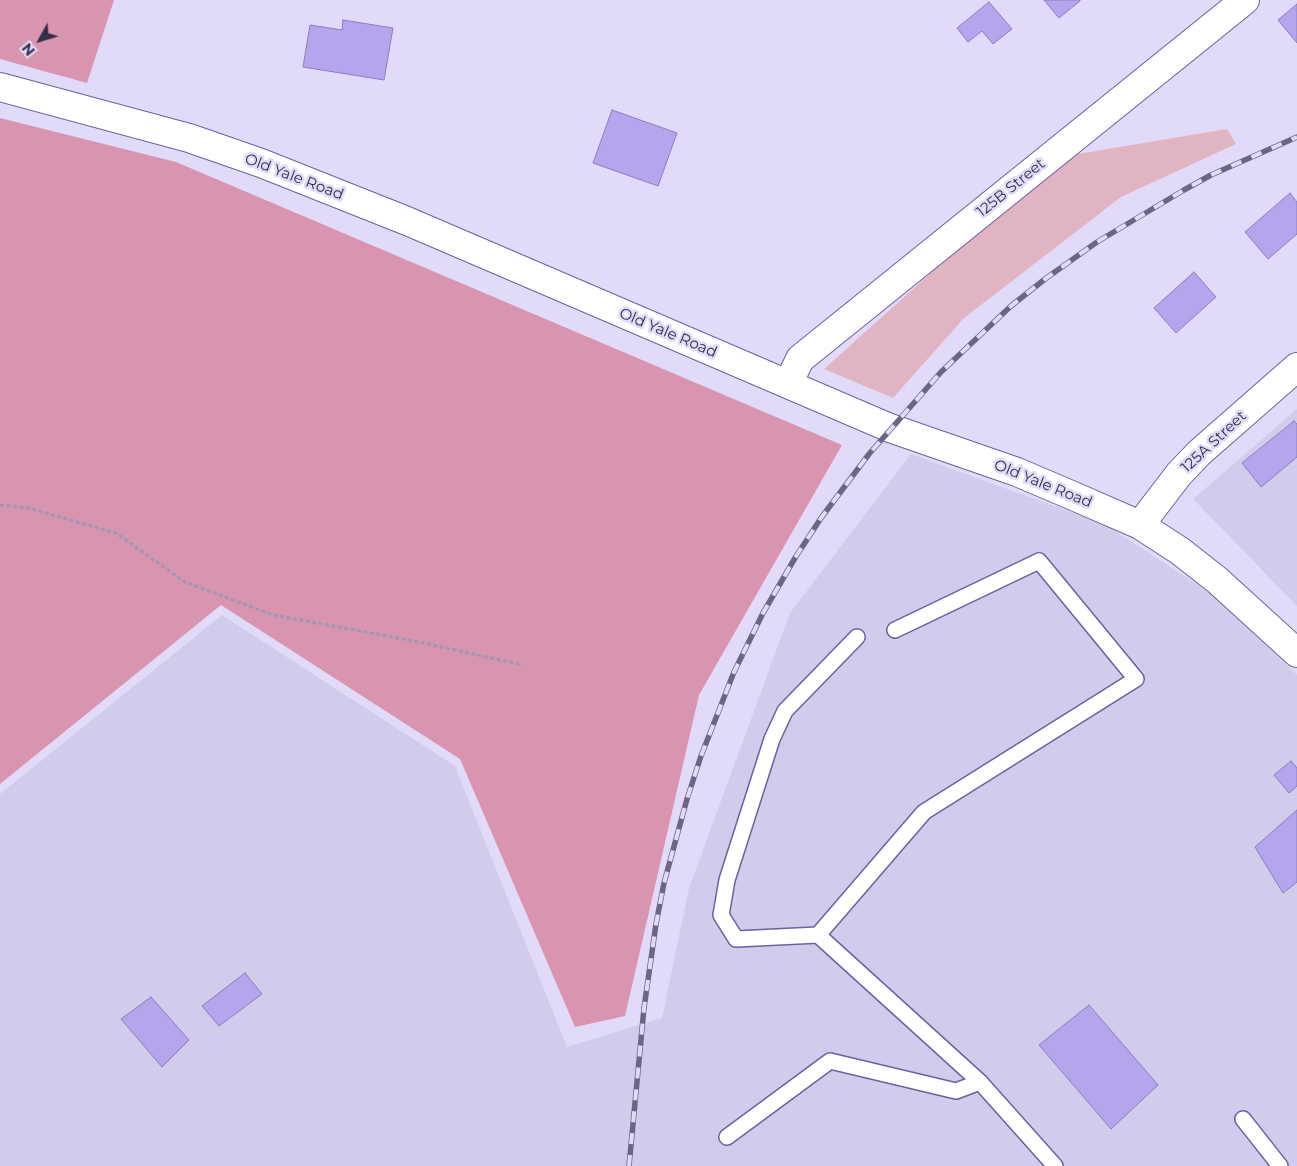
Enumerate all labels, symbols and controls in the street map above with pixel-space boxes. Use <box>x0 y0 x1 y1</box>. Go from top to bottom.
north arrow <box>15 15 65 65</box>
text: N <box>18 39 39 59</box>
street label: Old Yale Road <box>242 150 346 204</box>
street label: 125B Street <box>973 155 1049 221</box>
street label: Old Yale Road <box>616 304 720 362</box>
street label: 125A Street <box>1178 407 1250 477</box>
street label: Old Yale Road <box>991 456 1095 512</box>

